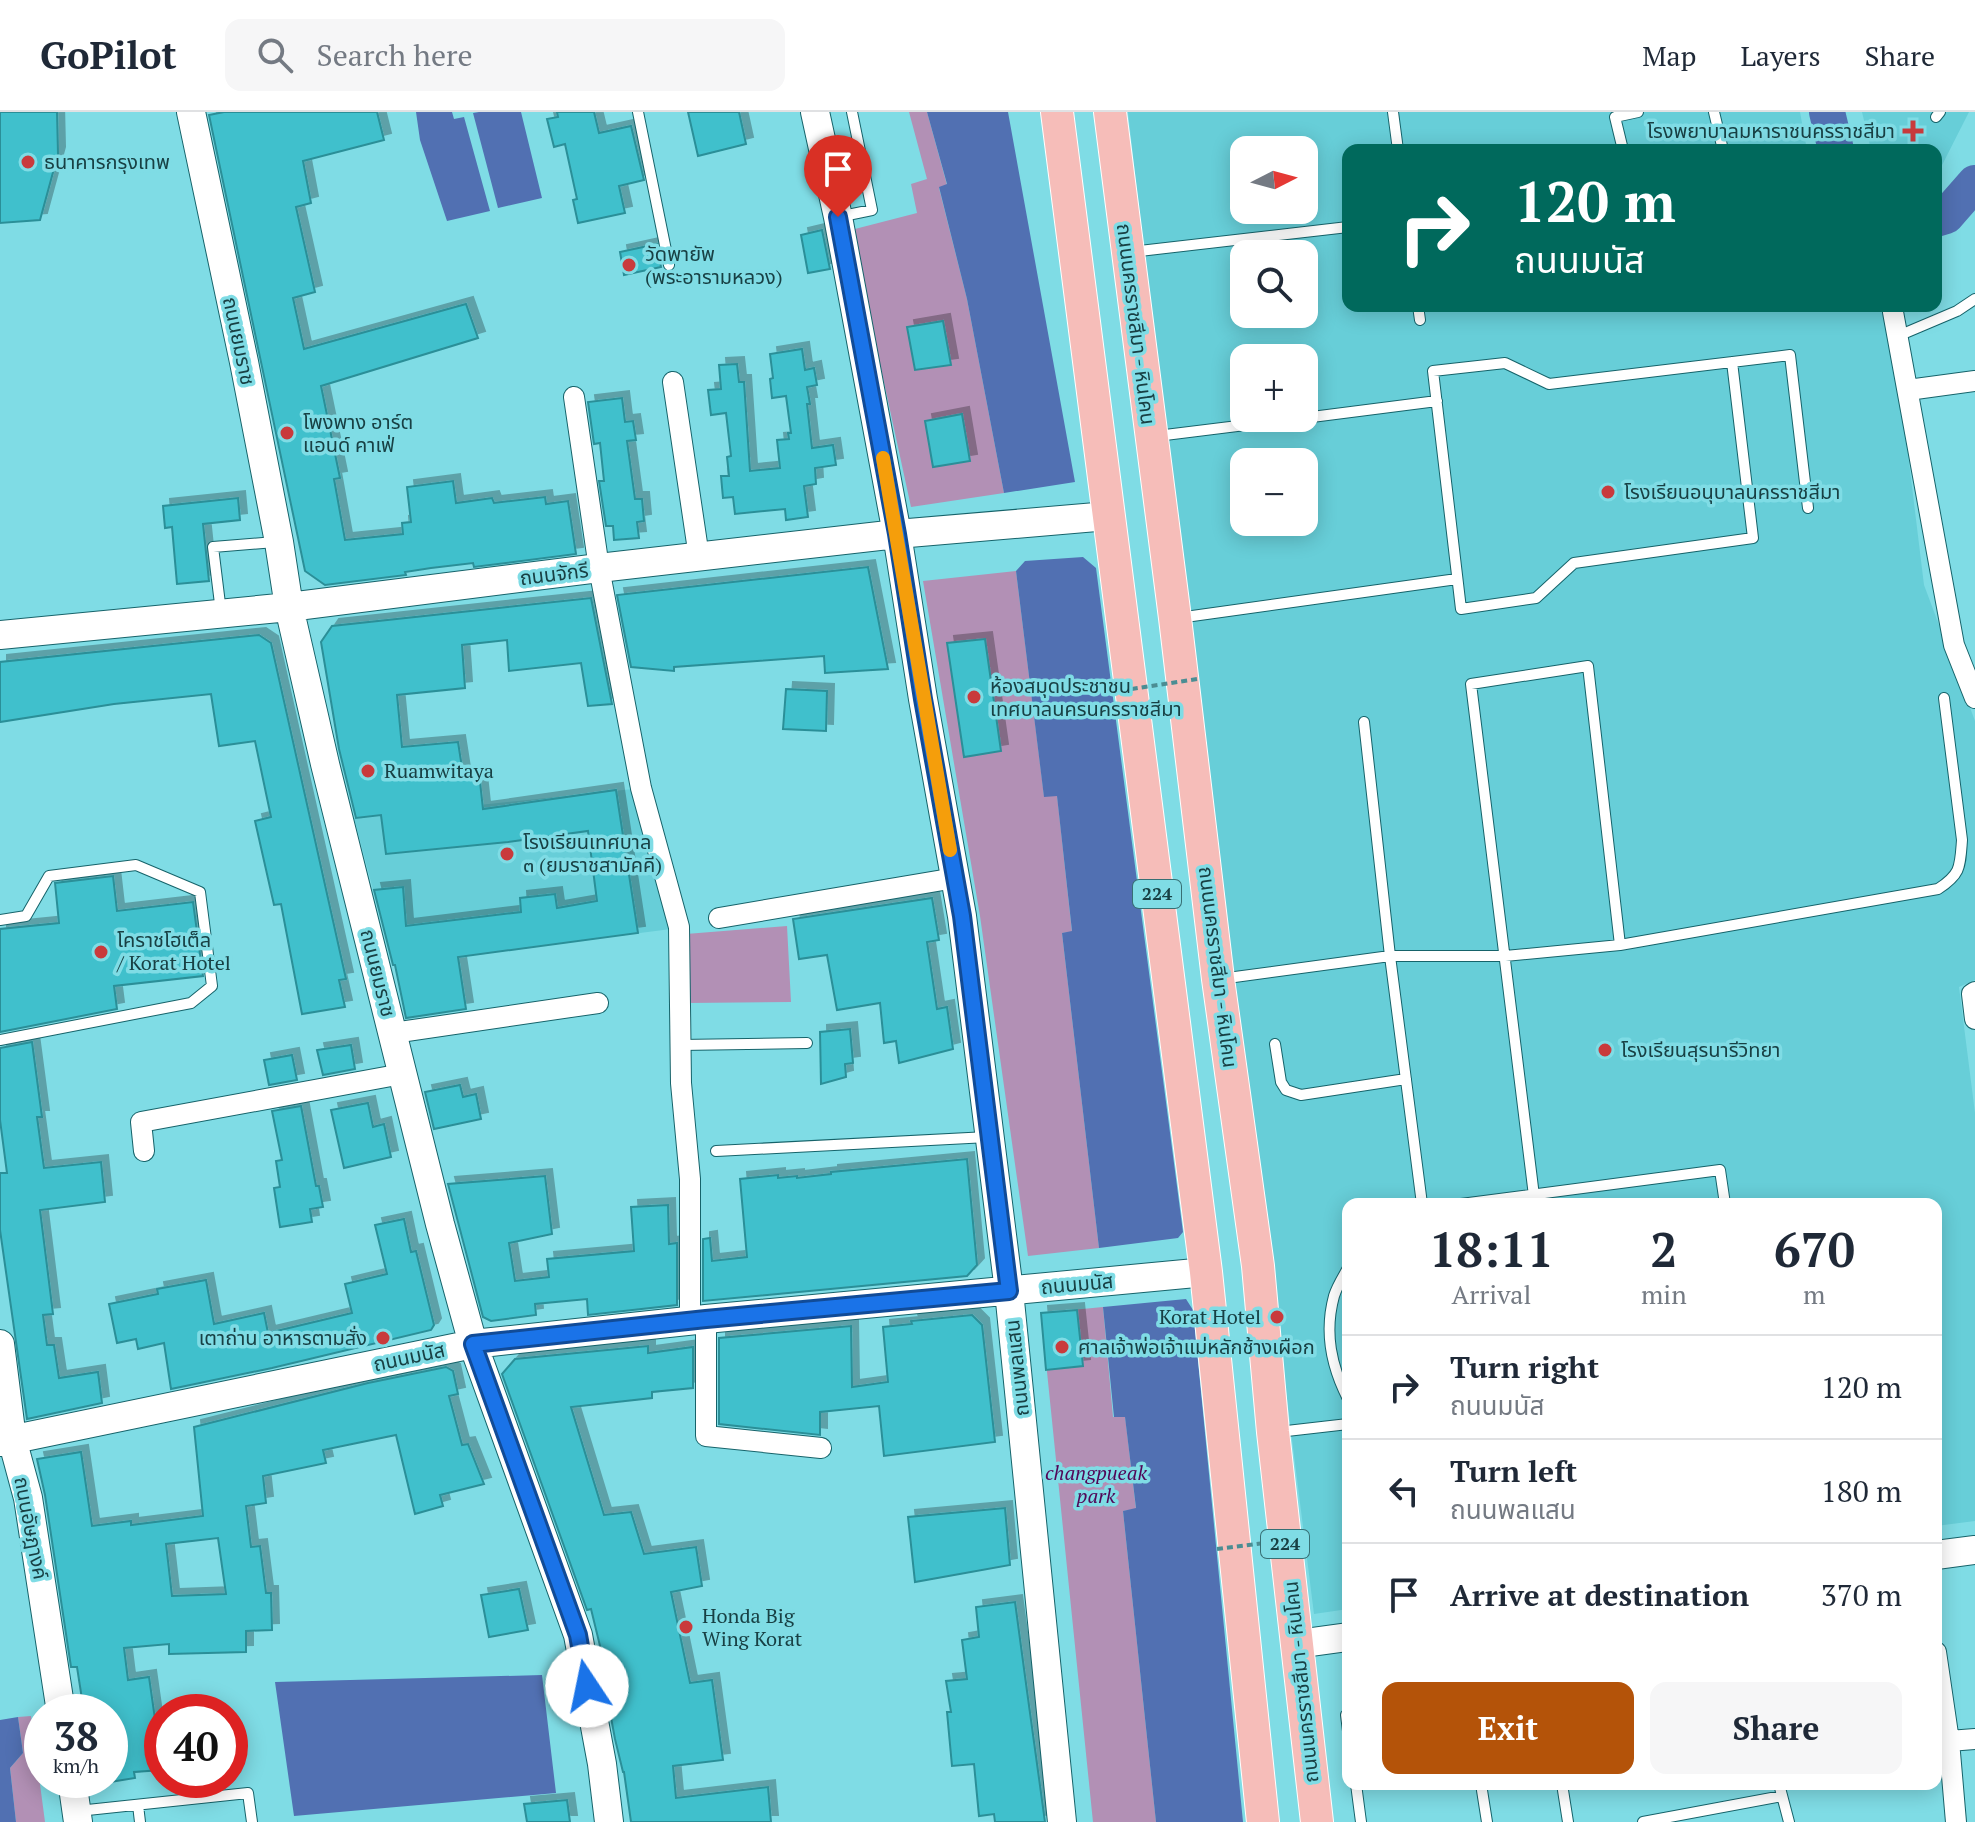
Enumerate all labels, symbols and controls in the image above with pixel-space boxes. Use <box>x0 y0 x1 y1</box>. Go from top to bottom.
search box <box>225 19 785 91</box>
text: GoPilot <box>40 30 177 80</box>
icon: search <box>253 33 297 77</box>
text: Search here <box>317 35 473 75</box>
text: Map <box>1642 37 1696 74</box>
text: Layers <box>1740 37 1821 74</box>
text: Share <box>1865 37 1935 74</box>
place label: โรงพยาบาลมหาราชนครราชสีมา <box>1647 117 1895 144</box>
marker: โรงพยาบาลมหาราชนครราชสีมา <box>1902 120 1924 142</box>
pin <box>804 135 872 217</box>
north arrow <box>1230 136 1318 224</box>
map controls <box>1230 136 1318 536</box>
icon: arrive <box>816 147 860 191</box>
place label: ธนาคารกรุงเทพ <box>44 148 170 175</box>
marker: ธนาคารกรุงเทพ <box>19 153 37 171</box>
text: 120 m <box>1514 164 1676 238</box>
icon: right <box>1382 176 1486 280</box>
street label: ถนนนครราชสีมา - หินโคน <box>1111 222 1162 426</box>
text: ถนนมนัส <box>1514 236 1645 283</box>
place label: วัดพายัพ (พระอารามหลวง) <box>645 240 783 290</box>
button: search <box>1230 240 1318 328</box>
marker: วัดพายัพ (พระอารามหลวง) <box>620 256 638 274</box>
street label: ถนนยมราช <box>217 294 262 388</box>
button: + <box>1230 344 1318 432</box>
place label: โพงพาง อาร์ต แอนด์ คาเฟ่ <box>303 408 413 458</box>
marker: โพงพาง อาร์ต แอนด์ คาเฟ่ <box>278 424 296 442</box>
button: − <box>1230 448 1318 536</box>
place label: โรงเรียนอนุบาลนครราชสีมา <box>1624 478 1840 505</box>
marker: โรงเรียนอนุบาลนครราชสีมา <box>1599 483 1617 501</box>
street label: ถนนจักรี <box>518 556 590 591</box>
place label: ห้องสมุดประชาชน เทศบาลนครนครราชสีมา <box>990 672 1182 722</box>
marker: ห้องสมุดประชาชน เทศบาลนครนครราชสีมา <box>965 688 983 706</box>
place label: Ruamwitaya <box>384 757 494 784</box>
marker: Ruamwitaya <box>359 762 377 780</box>
place label: โรงเรียนเทศบาล ๓ (ยมราชสามัคคี) <box>523 828 662 878</box>
marker: โรงเรียนเทศบาล ๓ (ยมราชสามัคคี) <box>498 845 516 863</box>
street label: ถนนนครราชสีมา - หินโคน <box>1193 865 1244 1069</box>
road number: 224 <box>1133 880 1181 908</box>
place label: โคราชโฮเต็ล / Korat Hotel <box>116 926 231 976</box>
street label: ถนนยมราช <box>355 926 402 1020</box>
marker: โคราชโฮเต็ล / Korat Hotel <box>92 943 110 961</box>
place label: โรงเรียนสุรนารีวิทยา <box>1621 1036 1780 1063</box>
marker: โรงเรียนสุรนารีวิทยา <box>1596 1041 1614 1059</box>
text: 18:11 <box>1429 1217 1554 1281</box>
text: 2 <box>1650 1217 1677 1281</box>
text: 670 <box>1774 1217 1855 1281</box>
street label: ถนนมนัส <box>1040 1267 1114 1300</box>
text: Arrival <box>1452 1277 1531 1311</box>
text: min <box>1641 1277 1687 1311</box>
text: m <box>1803 1277 1826 1311</box>
place label: Korat Hotel <box>1159 1303 1261 1330</box>
marker: Korat Hotel <box>1268 1308 1286 1326</box>
street label: ถนนพลแสน <box>998 1319 1035 1418</box>
place label: เตาถ่าน อาหารตามสั่ง <box>199 1324 367 1351</box>
marker: เตาถ่าน อาหารตามสั่ง <box>374 1329 392 1347</box>
place label: ศาลเจ้าพ่อเจ้าแม่หลักช้างเผือก <box>1078 1333 1315 1360</box>
street label: ถนนมนัส <box>371 1336 447 1377</box>
marker: ศาลเจ้าพ่อเจ้าแม่หลักช้างเผือก <box>1053 1338 1071 1356</box>
text: Turn right <box>1450 1347 1599 1387</box>
icon: right <box>1382 1365 1426 1409</box>
text: 120 m <box>1821 1367 1902 1407</box>
text: ถนนมนัส <box>1450 1388 1544 1422</box>
text: Turn left <box>1450 1451 1577 1491</box>
park label: changpueak park <box>1045 1459 1147 1509</box>
icon: left <box>1382 1469 1426 1513</box>
text: 180 m <box>1821 1471 1902 1511</box>
street label: ถนนอัษฎางค์ <box>8 1474 55 1582</box>
text: ถนนพลแสน <box>1450 1492 1576 1526</box>
road number: 224 <box>1261 1530 1309 1558</box>
icon: arrive <box>1382 1573 1426 1617</box>
text: Arrive at destination <box>1450 1575 1749 1615</box>
text: 370 m <box>1821 1575 1902 1615</box>
street label: ถนนนครราชสีมา - หินโคน <box>1276 1580 1325 1784</box>
place label: Honda Big Wing Korat <box>702 1602 803 1652</box>
marker: Honda Big Wing Korat <box>677 1618 695 1636</box>
position arrow <box>545 1644 629 1728</box>
button: Exit <box>1382 1682 1634 1774</box>
button: Share <box>1650 1682 1902 1774</box>
speed limit sign: 40 <box>144 1694 248 1798</box>
text: 38 <box>53 1709 99 1762</box>
text: km/h <box>53 1752 99 1779</box>

